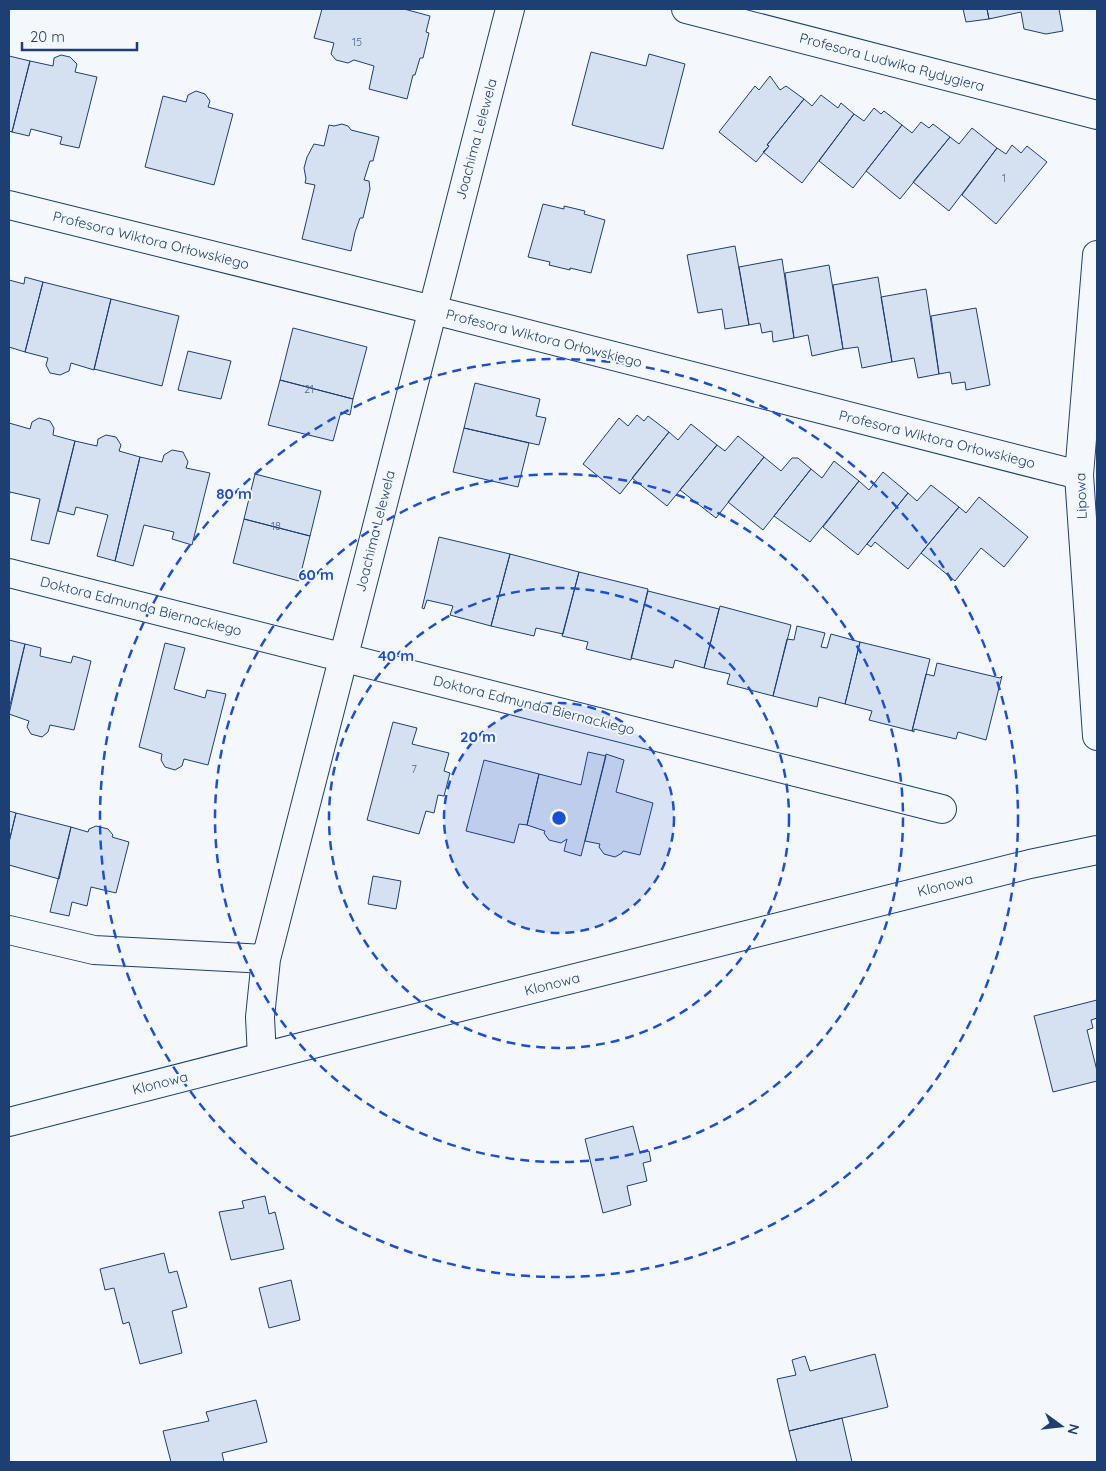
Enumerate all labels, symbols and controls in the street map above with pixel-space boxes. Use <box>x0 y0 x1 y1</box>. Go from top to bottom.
scale bar <box>22 20 138 52</box>
text: 20 m <box>30 27 65 46</box>
street label: Profesora Ludwika Rydygiera <box>797 29 987 95</box>
house number: 15 <box>352 35 362 49</box>
street label: Joachima Lelewela <box>451 76 501 202</box>
house number: 1 <box>1002 171 1006 185</box>
street label: Profesora Wiktora Orłowskiego <box>51 207 251 273</box>
street label: Profesora Wiktora Orłowskiego <box>444 305 644 371</box>
house number: 21 <box>304 382 314 396</box>
street label: Profesora Wiktora Orłowskiego <box>837 406 1037 472</box>
street label: Joachima Lelewela <box>351 468 399 594</box>
street label: Lipowa <box>1071 472 1091 520</box>
text: 80 m <box>216 484 252 503</box>
house number: 18 <box>271 519 281 533</box>
text: 60 m <box>298 565 334 584</box>
street label: Doktora Edmunda Biernackiego <box>38 572 244 640</box>
text: 40 m <box>378 646 414 665</box>
street label: Doktora Edmunda Biernackiego <box>431 671 637 739</box>
text: 20 m <box>460 727 496 746</box>
house number: 7 <box>411 762 417 776</box>
centre of rings <box>550 809 568 827</box>
street label: Klonowa <box>915 869 975 901</box>
street label: Klonowa <box>522 968 582 1000</box>
street label: Klonowa <box>130 1067 190 1099</box>
north arrow <box>1036 1401 1086 1451</box>
text: N <box>1064 1422 1084 1437</box>

